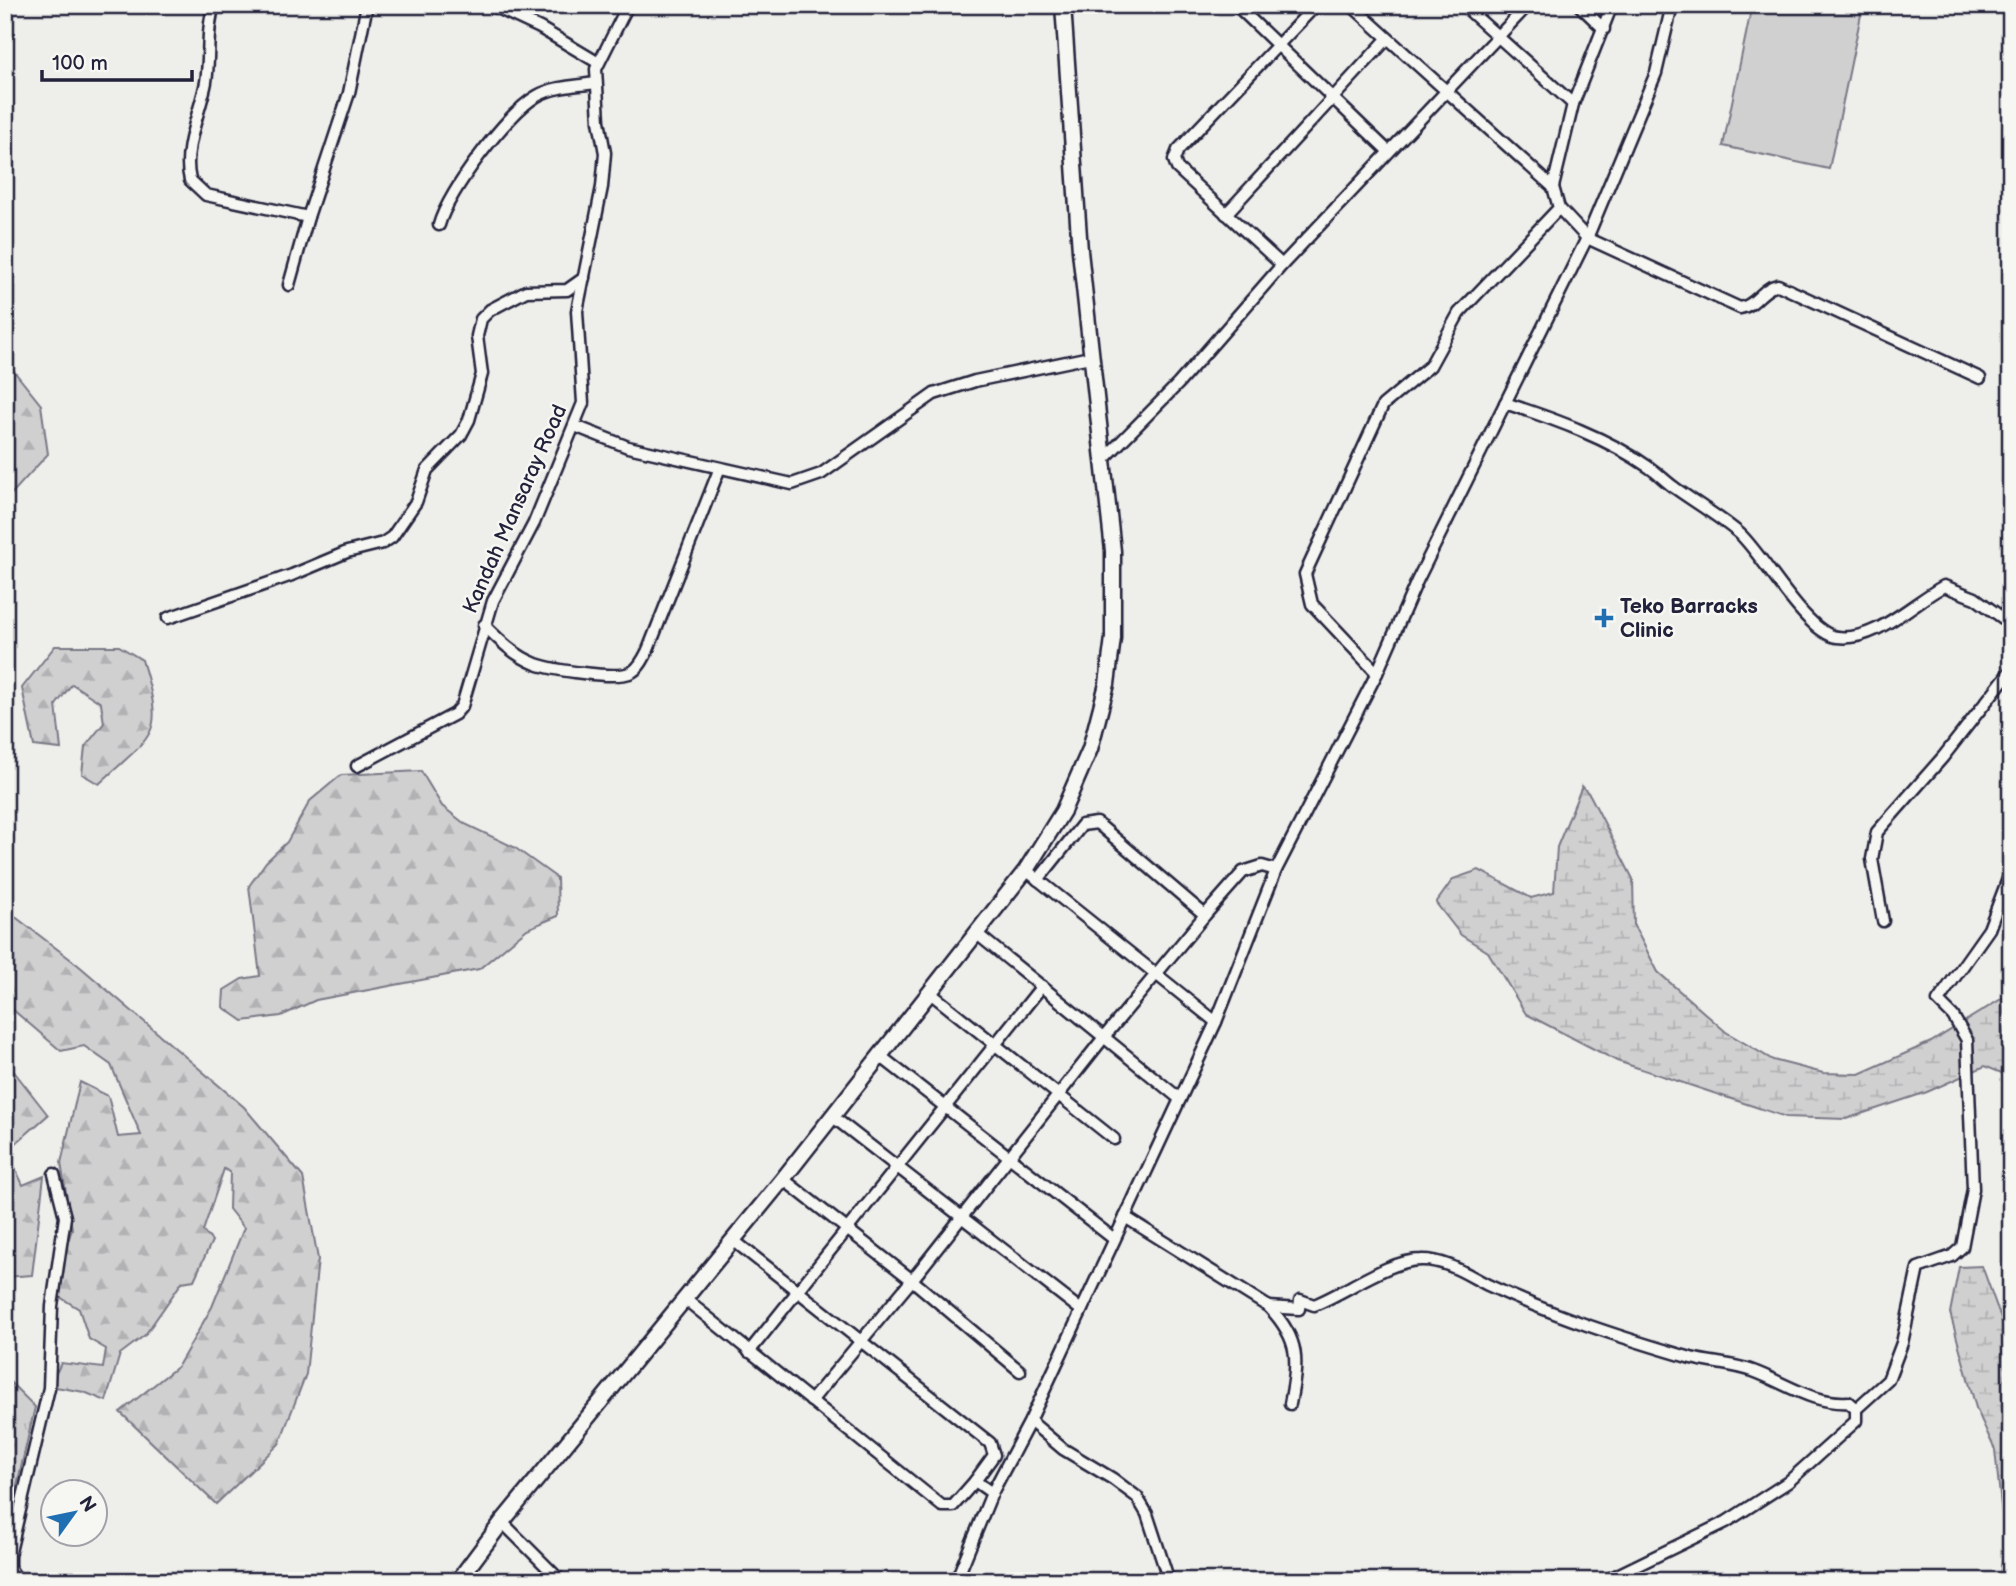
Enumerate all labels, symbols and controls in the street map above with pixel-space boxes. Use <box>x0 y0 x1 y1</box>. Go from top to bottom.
scale bar <box>42 38 192 82</box>
text: 100 m <box>52 51 108 76</box>
street label: Kandah Mansaray Road <box>458 401 572 617</box>
place label: Teko Barracks Clinic <box>1620 594 1758 643</box>
marker: Teko Barracks Clinic <box>1594 608 1614 628</box>
north arrow <box>38 1478 108 1548</box>
text: N <box>73 1492 101 1517</box>

